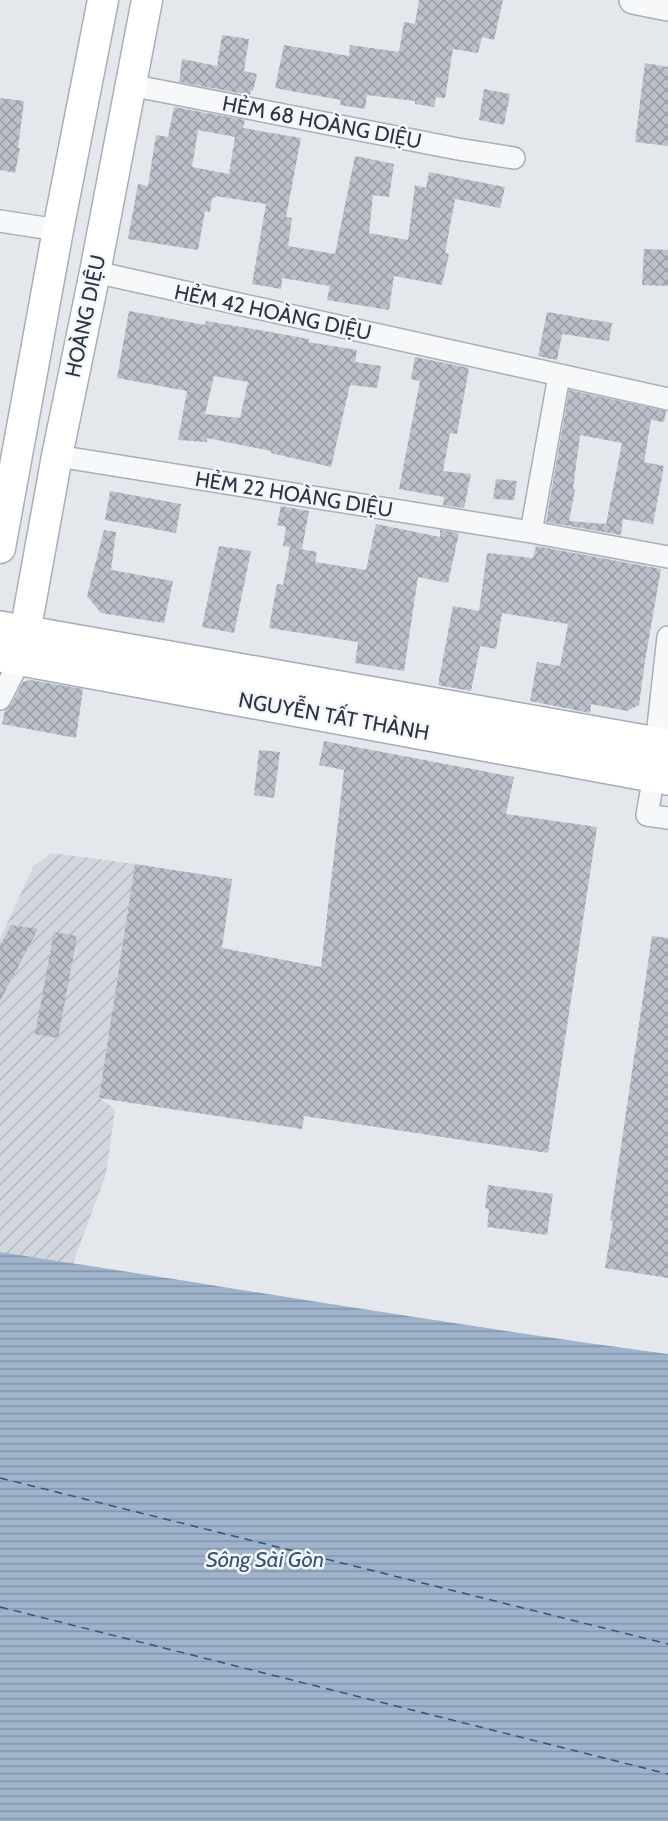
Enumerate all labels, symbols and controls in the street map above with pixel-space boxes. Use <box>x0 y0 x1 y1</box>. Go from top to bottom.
street label: HẺM 68 HOÀNG DIỆU <box>220 90 424 154</box>
street label: HOÀNG DIỆU <box>60 252 110 380</box>
street label: HẺM 42 HOÀNG DIỆU <box>172 279 374 345</box>
street label: HẺM 22 HOÀNG DIỆU <box>193 466 395 522</box>
street label: NGUYỄN TẤT THÀNH <box>237 683 432 745</box>
water label: Sông Sài Gòn <box>206 1546 324 1573</box>

